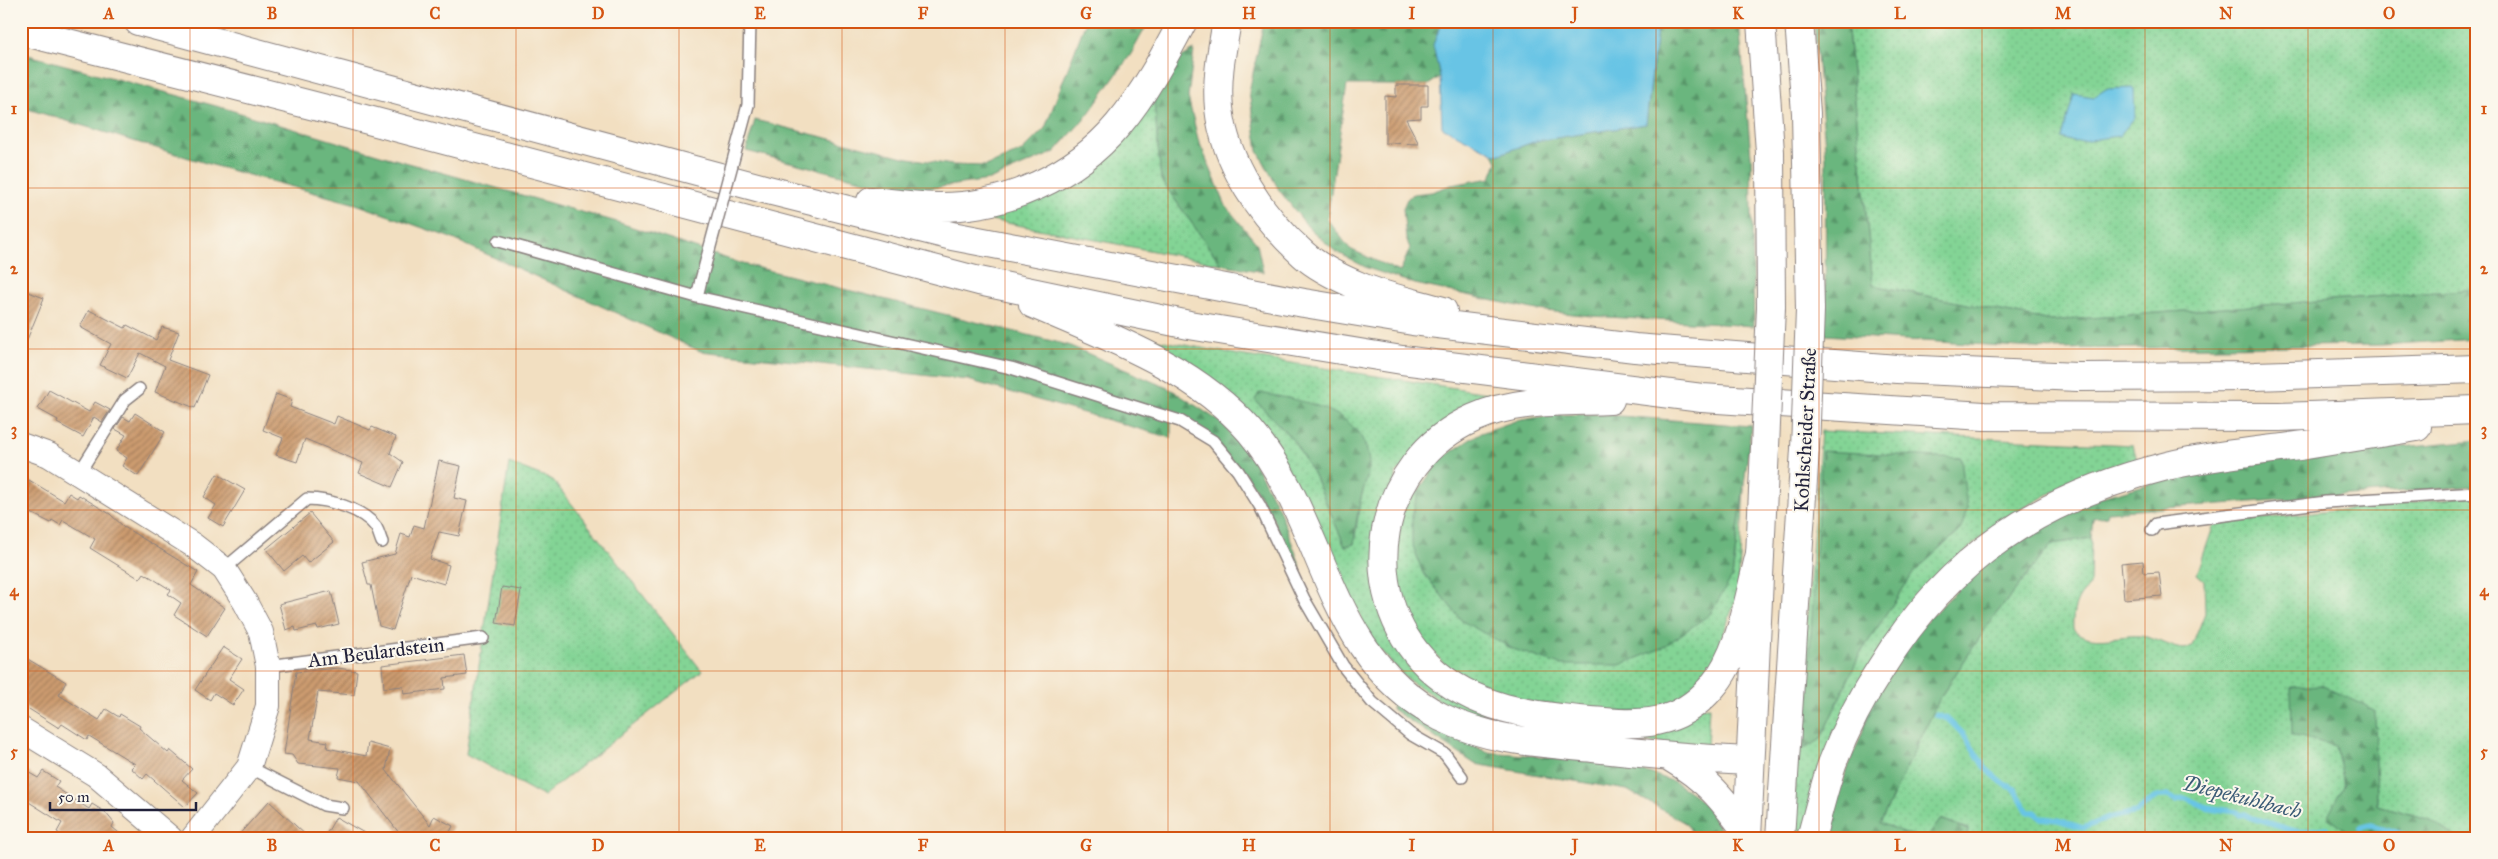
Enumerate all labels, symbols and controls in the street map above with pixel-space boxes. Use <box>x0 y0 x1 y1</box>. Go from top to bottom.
text: A <box>103 4 115 23</box>
text: B <box>267 4 277 23</box>
text: C <box>430 4 441 23</box>
text: D <box>592 4 605 23</box>
text: E <box>754 4 766 23</box>
text: F <box>918 4 929 23</box>
text: G <box>1080 4 1092 23</box>
text: H <box>1242 4 1256 23</box>
text: I <box>1409 4 1416 23</box>
text: J <box>1570 4 1579 24</box>
text: K <box>1732 4 1744 23</box>
text: L <box>1894 4 1906 23</box>
text: M <box>2055 4 2072 23</box>
text: N <box>2219 4 2233 23</box>
text: O <box>2383 4 2395 23</box>
text: 1 <box>11 99 18 118</box>
text: 1 <box>2481 99 2488 118</box>
text: 2 <box>10 259 19 278</box>
text: 2 <box>2480 259 2489 278</box>
street label: Kohlscheider Straße <box>1789 347 1821 513</box>
text: 3 <box>11 420 17 440</box>
text: 3 <box>2481 420 2487 440</box>
text: 4 <box>10 581 20 601</box>
text: 4 <box>2480 581 2490 601</box>
street label: Am Beulardstein <box>305 632 446 672</box>
text: 5 <box>10 742 18 761</box>
text: 5 <box>2480 742 2488 761</box>
water label: Diepekuhlbach <box>2179 770 2305 824</box>
scale bar <box>50 779 196 811</box>
text: 50 m <box>58 788 90 806</box>
text: A <box>103 836 115 855</box>
text: B <box>267 836 277 855</box>
text: C <box>430 836 441 855</box>
text: D <box>592 836 605 855</box>
text: E <box>754 836 766 855</box>
text: F <box>918 836 929 855</box>
text: G <box>1080 836 1092 855</box>
text: H <box>1242 836 1256 855</box>
text: I <box>1409 836 1416 855</box>
text: J <box>1570 836 1579 856</box>
text: K <box>1732 836 1744 855</box>
text: L <box>1894 836 1906 855</box>
text: M <box>2055 836 2072 855</box>
text: N <box>2219 836 2233 855</box>
text: O <box>2383 836 2395 855</box>

